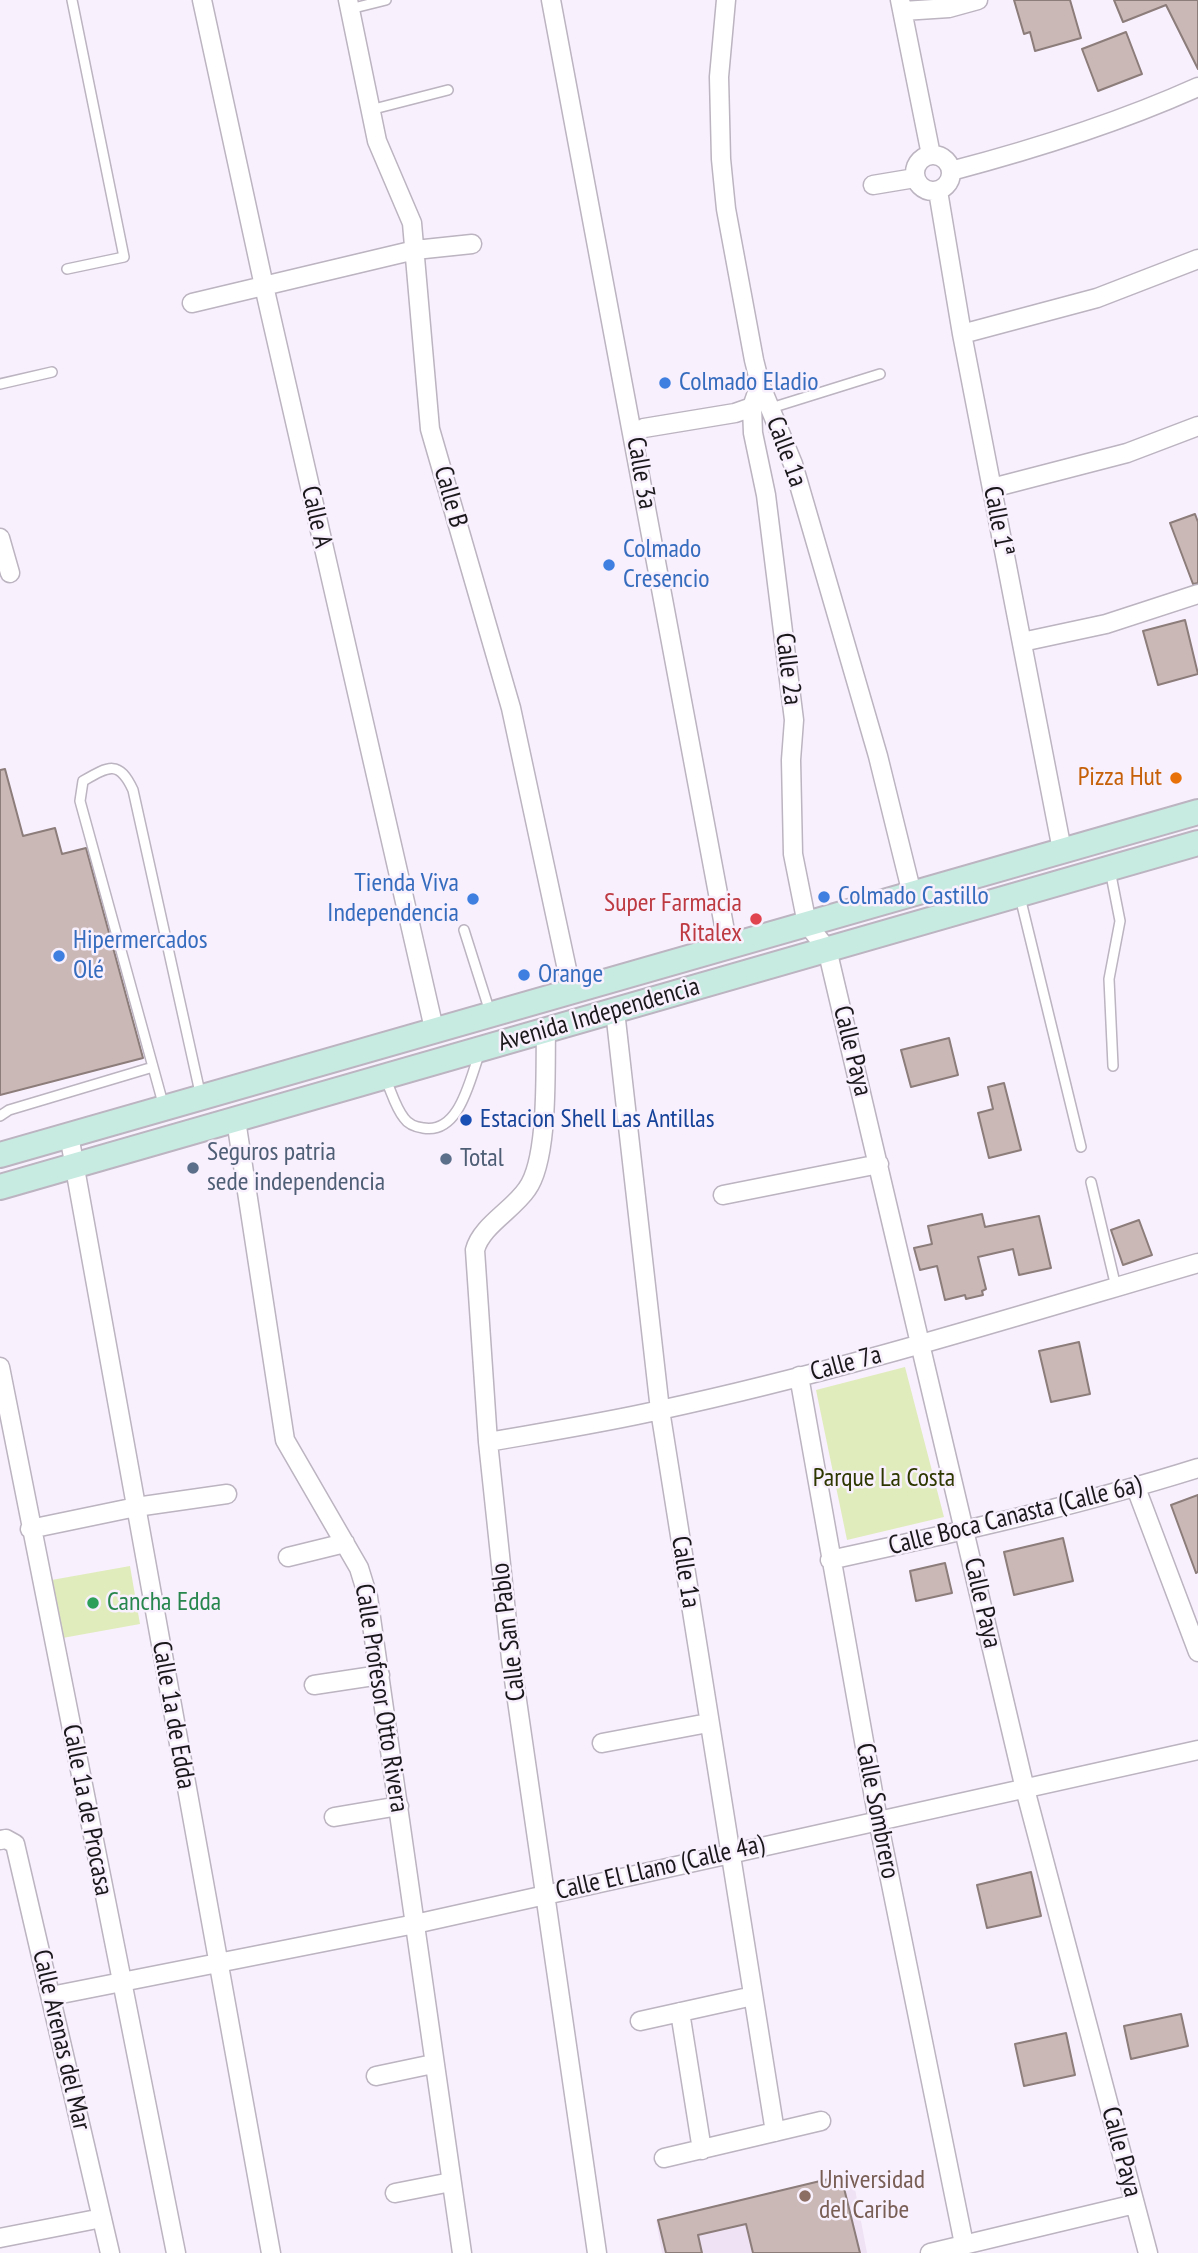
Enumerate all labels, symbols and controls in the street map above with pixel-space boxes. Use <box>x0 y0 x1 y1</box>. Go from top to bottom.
place label: Colmado Eladio <box>679 367 819 399</box>
marker: Colmado Eladio <box>657 375 673 391</box>
street label: Calle 1a <box>759 413 813 491</box>
street label: Calle 3a <box>619 435 663 511</box>
street label: Calle B <box>426 463 474 531</box>
street label: Calle A <box>294 483 338 551</box>
street label: Calle 1ª <box>976 484 1020 558</box>
place label: Colmado Cresencio <box>623 534 710 596</box>
marker: Colmado Cresencio <box>601 557 617 573</box>
street label: Calle 2a <box>768 631 808 707</box>
place label: Pizza Hut <box>1078 762 1162 794</box>
marker: Pizza Hut <box>1168 770 1184 786</box>
place label: Tienda Viva Independencia <box>327 868 459 930</box>
place label: Colmado Castillo <box>838 881 989 913</box>
place label: Super Farmacia Ritalex <box>604 888 742 950</box>
marker: Colmado Castillo <box>816 889 832 905</box>
marker: Tienda Viva Independencia <box>465 891 481 907</box>
marker: Super Farmacia Ritalex <box>748 911 764 927</box>
place label: Hipermercados Olé <box>73 925 207 986</box>
marker: Hipermercados Olé <box>51 948 67 964</box>
place label: Orange <box>538 959 603 991</box>
marker: Orange <box>516 967 532 983</box>
street label: Avenida Independencia <box>495 971 703 1059</box>
street label: Calle Paya <box>826 1003 878 1099</box>
place label: Estacion Shell Las Antillas <box>480 1104 714 1136</box>
marker: Estacion Shell Las Antillas <box>458 1112 474 1128</box>
place label: Seguros patria sede independencia <box>207 1137 385 1198</box>
place label: Total <box>460 1143 504 1175</box>
marker: Total <box>438 1151 454 1167</box>
marker: Seguros patria sede independencia <box>185 1160 201 1176</box>
street label: Calle 7a <box>807 1340 885 1388</box>
park label: Parque La Costa <box>813 1463 955 1495</box>
street label: Calle Boca Canasta (Calle 6a) <box>885 1470 1145 1562</box>
street label: Calle 1a <box>664 1534 706 1610</box>
street label: Calle Paya <box>956 1555 1008 1651</box>
street label: Calle San Pablo <box>485 1561 533 1703</box>
street label: Calle Profesor Otto Rivera <box>348 1582 414 1814</box>
place label: Cancha Edda <box>107 1587 221 1619</box>
marker: Cancha Edda <box>85 1595 101 1611</box>
street label: Calle 1a de Edda <box>145 1639 201 1791</box>
street label: Calle 1a de Procasa <box>55 1722 119 1898</box>
street label: Calle Sombrero <box>849 1741 905 1881</box>
street label: Calle El Llano (Calle 4a) <box>553 1829 767 1907</box>
street label: Calle Arenas del Mar <box>25 1947 97 2133</box>
street label: Calle Paya <box>1094 2104 1148 2200</box>
place label: Universidad del Caribe <box>819 2165 925 2226</box>
marker: Universidad del Caribe <box>797 2188 813 2204</box>

